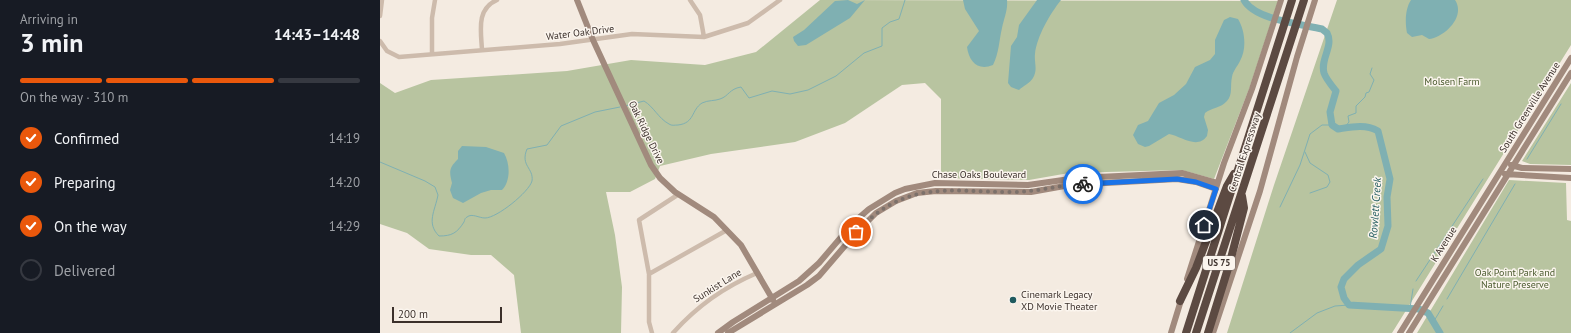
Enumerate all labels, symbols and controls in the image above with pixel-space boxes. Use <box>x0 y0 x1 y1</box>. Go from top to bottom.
text: Arriving in <box>20 11 78 28</box>
street label: Water Oak Drive <box>545 22 615 43</box>
text: 14:43–14:48 <box>274 25 360 44</box>
text: 3 min <box>20 26 83 59</box>
street label: South Greenville Avenue <box>1496 59 1563 155</box>
park label: Molsen Farm <box>1424 75 1480 88</box>
text: On the way · 310 m <box>20 89 128 106</box>
street label: Oak Ridge Drive <box>626 99 667 166</box>
street label: Central Expressway <box>1225 110 1264 194</box>
icon: check <box>20 127 42 149</box>
text: Confirmed <box>54 129 119 148</box>
text: 14:19 <box>329 130 360 147</box>
courier <box>1063 164 1103 204</box>
street label: Chase Oaks Boulevard <box>932 168 1026 181</box>
icon: check <box>20 171 42 193</box>
text: Preparing <box>54 173 116 192</box>
icon: bike <box>1072 173 1094 195</box>
text: 14:20 <box>329 174 360 191</box>
water label: Rowlett Creek <box>1366 176 1384 239</box>
pin <box>1187 208 1221 242</box>
icon: home <box>1193 214 1215 236</box>
icon: check <box>20 215 42 237</box>
pin <box>839 215 873 249</box>
text: On the way <box>54 217 127 236</box>
text: 14:29 <box>329 218 360 235</box>
icon: bag <box>845 221 867 243</box>
street label: K Avenue <box>1427 224 1459 264</box>
road number: US 75 <box>1203 256 1235 270</box>
text: Delivered <box>54 261 115 280</box>
street label: Sunkist Lane <box>691 266 744 305</box>
park label: Oak Point Park and Nature Preserve <box>1475 266 1555 291</box>
place label: Cinemark Legacy XD Movie Theater <box>1021 288 1098 313</box>
marker: Cinemark Legacy XD Movie Theater <box>1008 295 1018 305</box>
scale bar <box>392 305 502 324</box>
text: 200 m <box>398 307 428 321</box>

